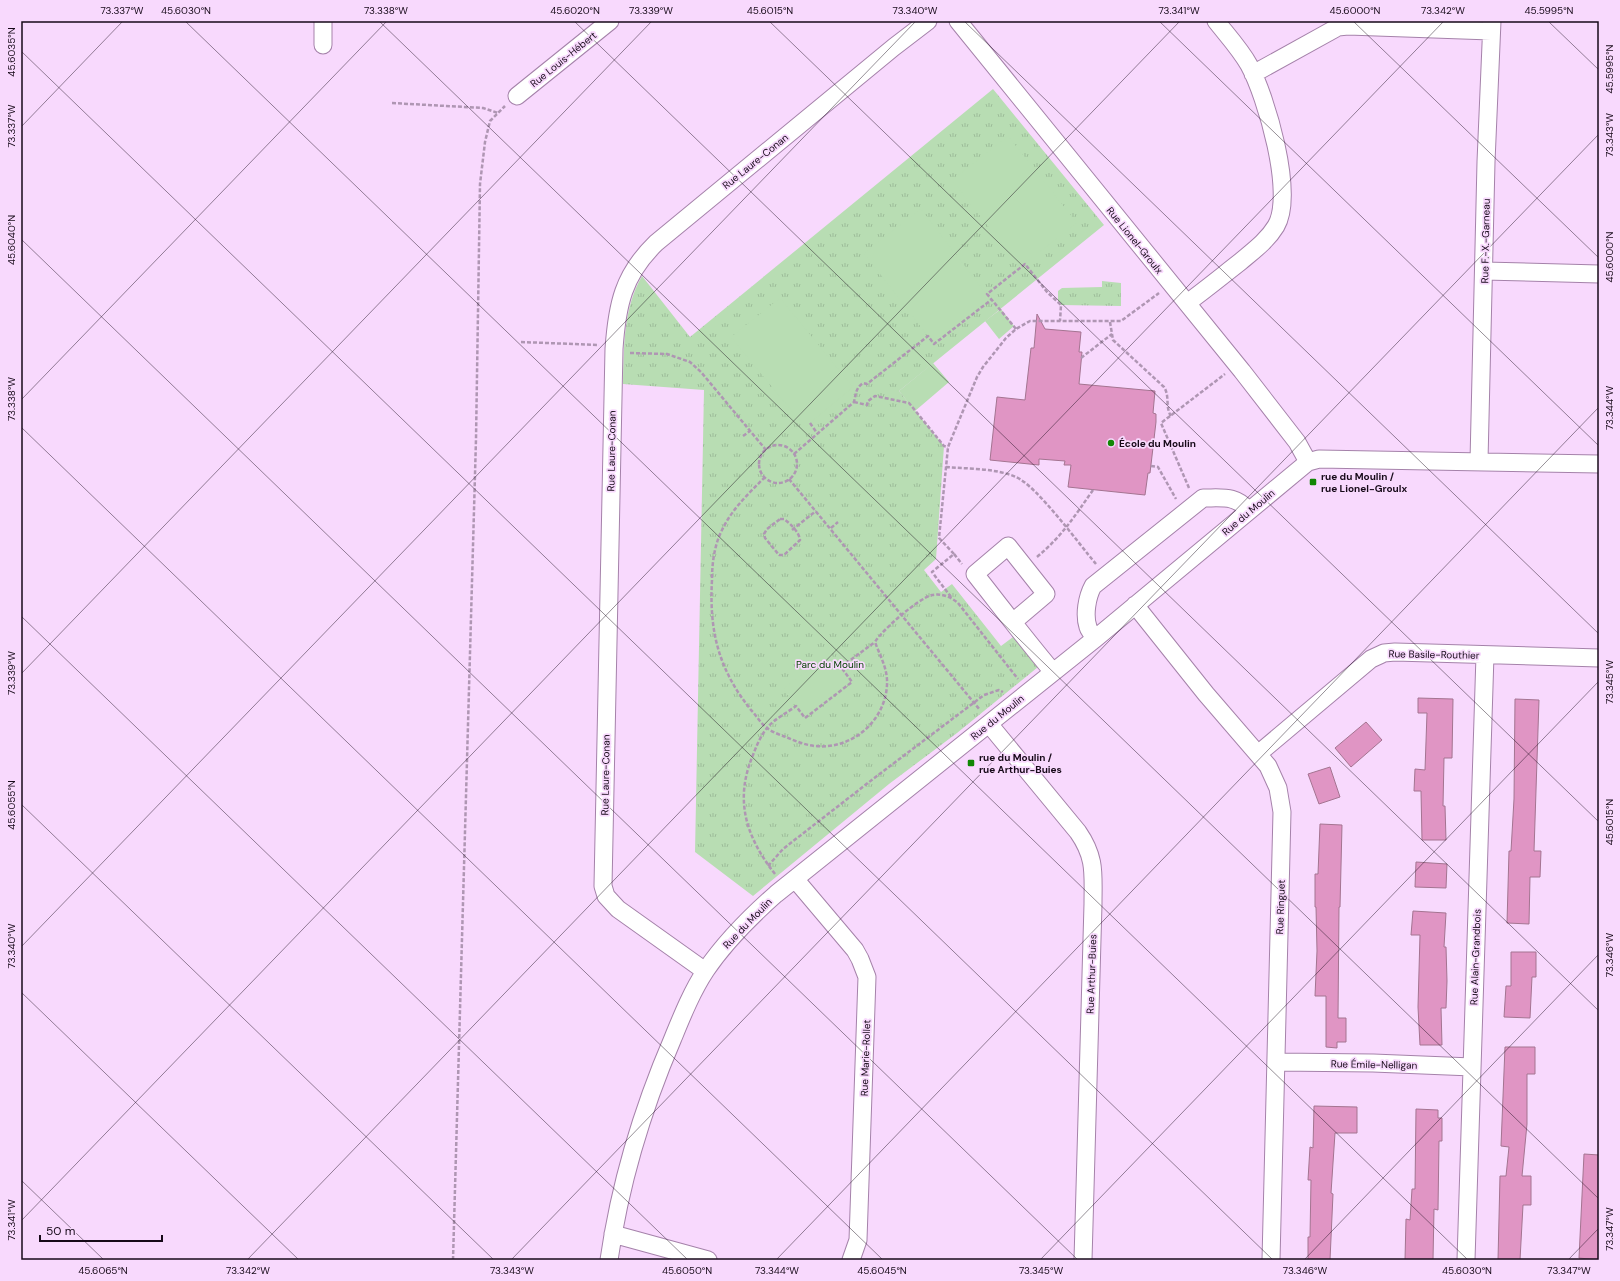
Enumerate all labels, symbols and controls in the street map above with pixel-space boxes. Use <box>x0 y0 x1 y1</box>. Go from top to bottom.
text: 73.337°W <box>100 4 144 17</box>
text: 45.6030°N <box>161 4 211 17</box>
text: 73.338°W <box>364 4 408 17</box>
text: 45.6020°N <box>550 4 600 17</box>
text: 73.339°W <box>629 4 673 17</box>
text: 45.6015°N <box>747 4 793 17</box>
text: 73.340°W <box>893 4 938 17</box>
text: 73.341°W <box>1158 4 1200 17</box>
text: 45.6000°N <box>1330 4 1381 17</box>
text: 73.342°W <box>1421 4 1465 17</box>
text: 45.5995°N <box>1525 4 1574 17</box>
text: 45.6035°N <box>5 27 18 77</box>
street label: Rue Louis-Hébert <box>528 29 599 90</box>
text: 45.5995°N <box>1603 44 1616 93</box>
text: 73.337°W <box>5 104 18 148</box>
text: 73.343°W <box>1603 113 1616 157</box>
street label: Rue Laure-Conan <box>720 131 791 192</box>
street label: Rue F.-X.-Garneau <box>1478 198 1493 284</box>
street label: Rue Lionel-Groulx <box>1104 204 1166 277</box>
text: 45.6040°N <box>5 215 18 265</box>
text: 45.6000°N <box>1603 231 1616 283</box>
text: 73.338°W <box>5 377 18 421</box>
text: 73.344°W <box>1603 386 1616 430</box>
street label: Rue Laure-Conan <box>604 410 619 492</box>
place label: École du Moulin <box>1119 437 1196 450</box>
marker: École du Moulin <box>1106 438 1116 448</box>
place label: rue du Moulin / rue Lionel-Groulx <box>1321 470 1407 495</box>
marker: rue du Moulin / rue Lionel-Groulx <box>1308 477 1318 487</box>
street label: Rue du Moulin <box>1219 486 1278 538</box>
street label: Rue Basile-Routhier <box>1388 647 1480 662</box>
text: 73.339°W <box>5 651 18 695</box>
park label: Parc du Moulin <box>796 658 864 671</box>
text: 73.345°W <box>1603 660 1616 704</box>
street label: Rue du Moulin <box>968 692 1027 743</box>
street label: Rue Laure-Conan <box>598 734 613 816</box>
place label: rue du Moulin / rue Arthur-Buies <box>979 751 1062 776</box>
marker: rue du Moulin / rue Arthur-Buies <box>966 758 976 768</box>
text: 45.6055°N <box>5 780 18 830</box>
text: 45.6015°N <box>1603 799 1616 845</box>
street label: Rue Ringuet <box>1273 879 1288 935</box>
street label: Rue du Moulin <box>720 895 775 951</box>
street label: Rue Alain-Grandbois <box>1467 909 1484 1005</box>
text: 73.340°W <box>5 923 18 968</box>
text: 73.346°W <box>1603 933 1616 977</box>
street label: Rue Arthur-Buies <box>1084 934 1099 1014</box>
street label: Rue Marie-Rollet <box>858 1019 873 1096</box>
street label: Rue Émile-Nelligan <box>1331 1057 1418 1072</box>
text: 73.341°W <box>5 1199 18 1241</box>
text: 73.347°W <box>1603 1207 1616 1251</box>
scale bar <box>40 1217 162 1243</box>
text: 50 m <box>46 1223 75 1239</box>
text: 45.6065°N <box>78 1264 128 1277</box>
text: 73.342°W <box>226 1264 270 1277</box>
text: 73.343°W <box>490 1264 534 1277</box>
text: 45.6050°N <box>662 1264 712 1277</box>
text: 73.344°W <box>755 1264 799 1277</box>
text: 45.6045°N <box>857 1264 907 1277</box>
text: 73.345°W <box>1019 1264 1063 1277</box>
text: 73.346°W <box>1283 1264 1327 1277</box>
text: 45.6030°N <box>1442 1264 1492 1277</box>
text: 73.347°W <box>1547 1264 1591 1277</box>

